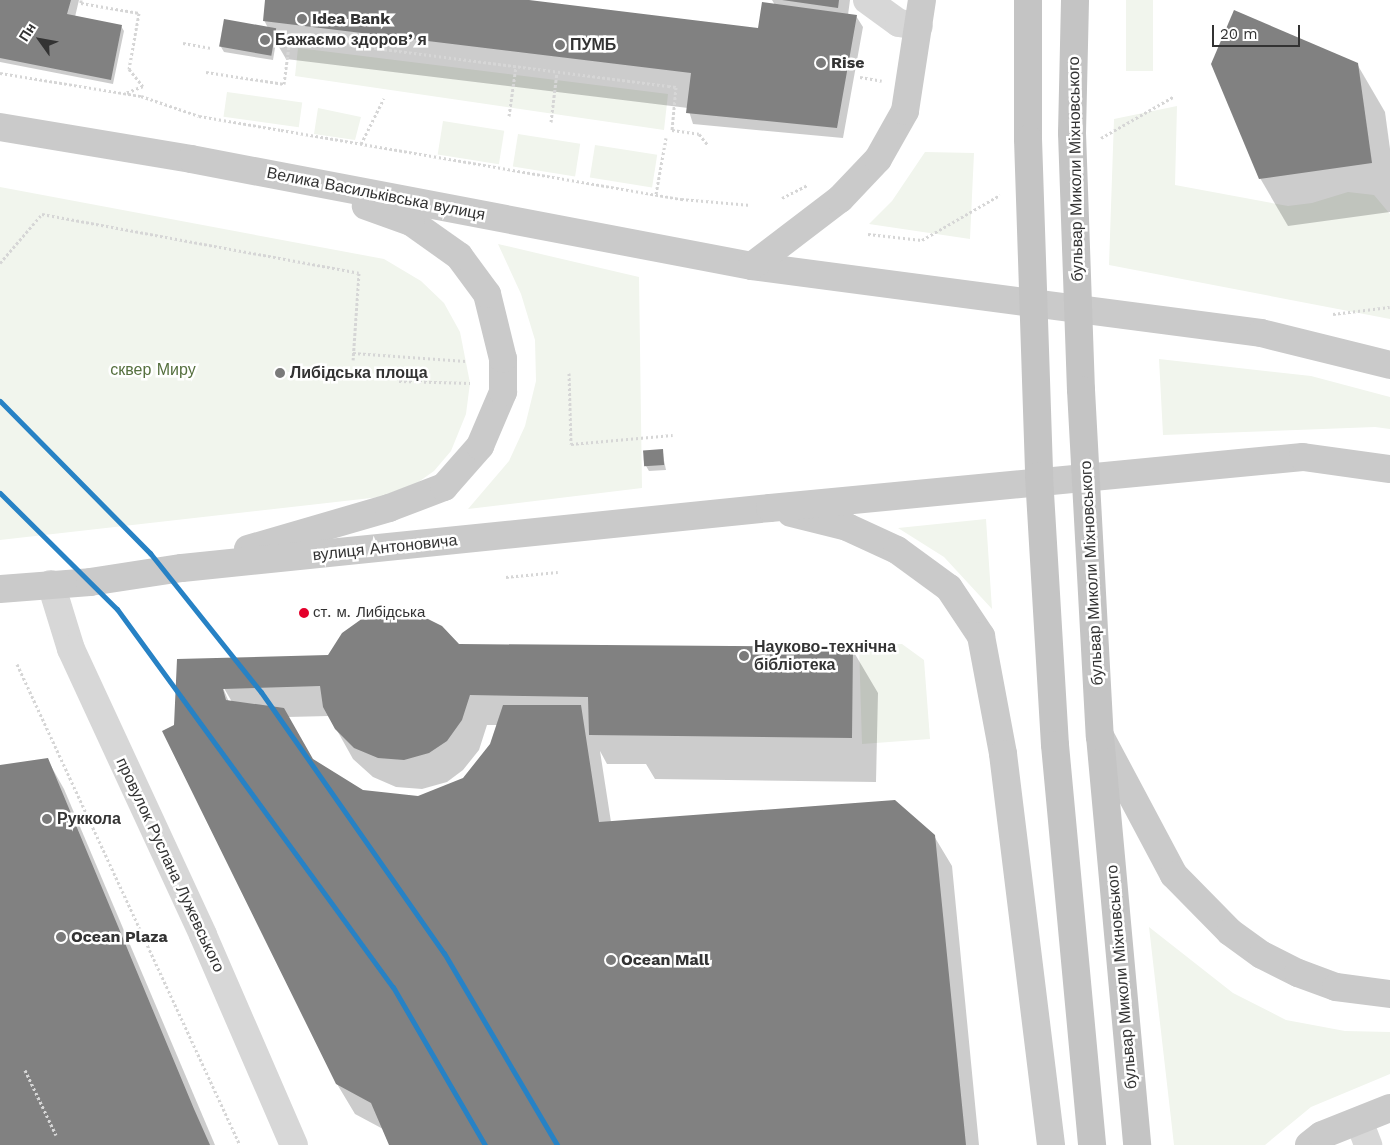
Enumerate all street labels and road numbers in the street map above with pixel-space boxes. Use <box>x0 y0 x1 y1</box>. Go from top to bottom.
street label: бульвар Миколи Міхновського <box>1064 56 1088 282</box>
street label: Велика Васильківська вулиця <box>265 163 487 225</box>
street label: бульвар Миколи Міхновського <box>1077 460 1107 686</box>
street label: вулиця Антоновича <box>312 531 458 565</box>
street label: провулок Руслана Лужевського <box>112 755 228 975</box>
street label: бульвар Миколи Міхновського <box>1103 864 1141 1090</box>

